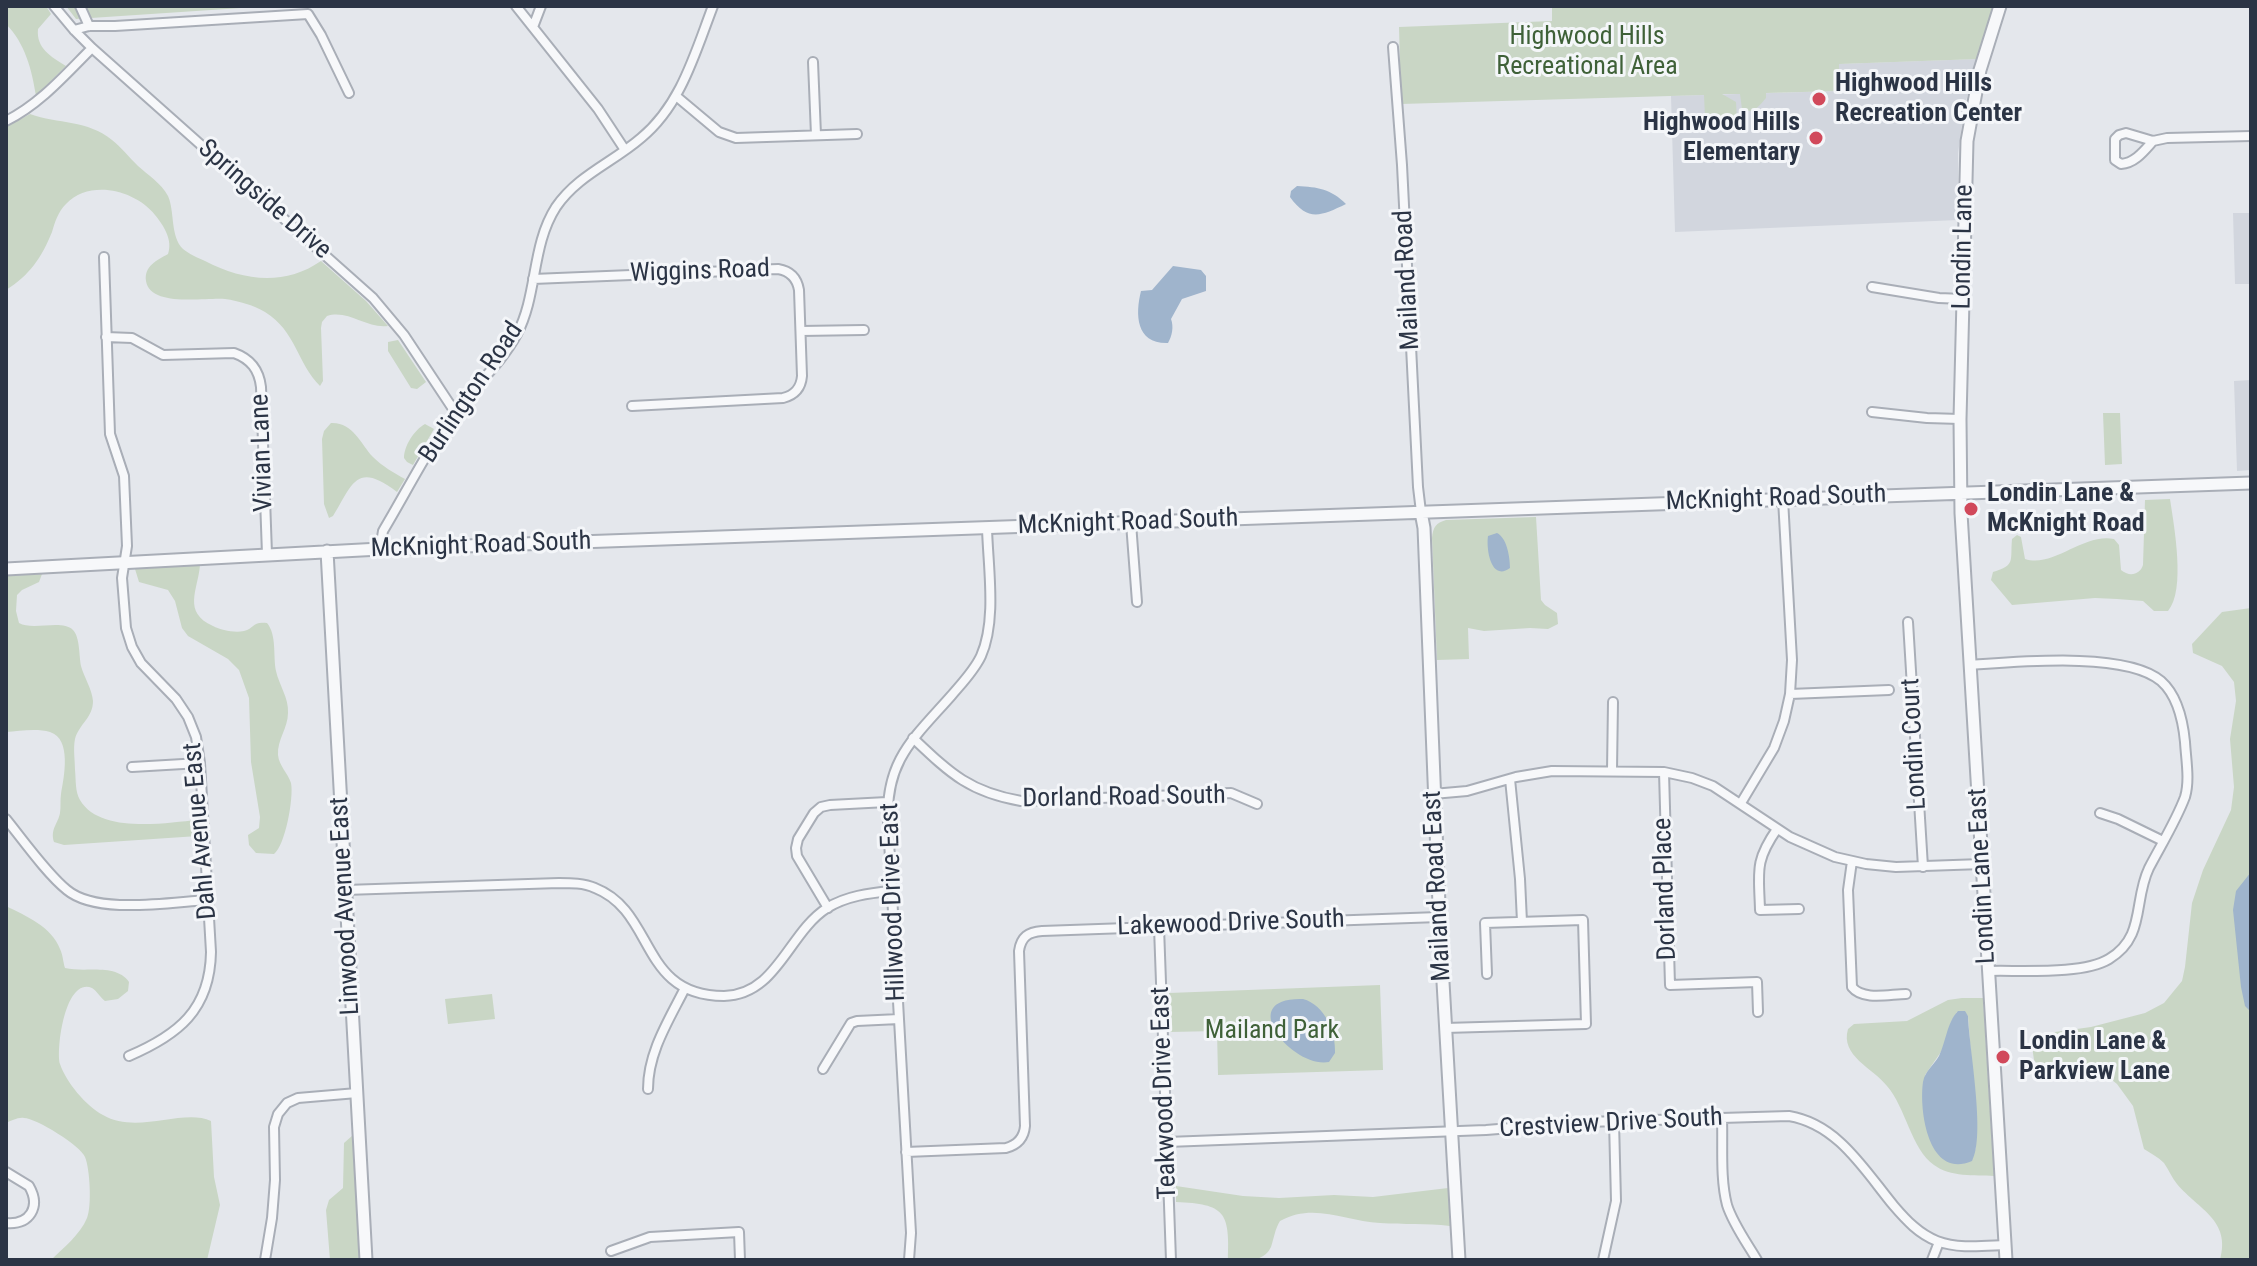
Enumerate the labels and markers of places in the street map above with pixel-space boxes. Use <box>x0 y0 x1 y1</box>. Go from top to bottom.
place label: Highwood Hills Recreation Center <box>1835 68 2022 130</box>
marker: Highwood Hills Recreation Center <box>1810 90 1828 108</box>
place label: Highwood Hills Elementary <box>1643 107 1800 168</box>
marker: Highwood Hills Elementary <box>1807 129 1825 147</box>
place label: Londin Lane & McKnight Road <box>1987 478 2145 540</box>
marker: Londin Lane & McKnight Road <box>1962 500 1980 518</box>
place label: Londin Lane & Parkview Lane <box>2019 1026 2170 1088</box>
marker: Londin Lane & Parkview Lane <box>1994 1048 2012 1066</box>

